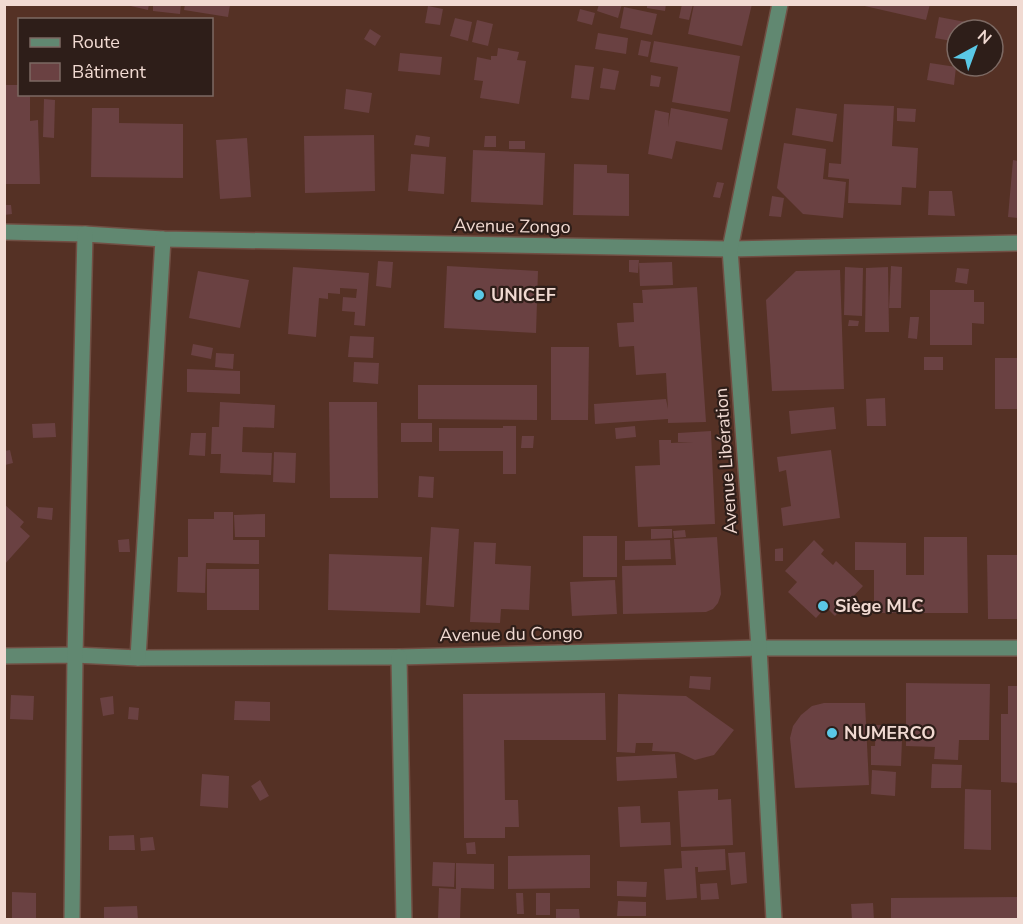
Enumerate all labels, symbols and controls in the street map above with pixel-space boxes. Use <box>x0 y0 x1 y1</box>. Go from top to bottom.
legend <box>18 18 213 96</box>
north arrow <box>945 18 1005 78</box>
text: N <box>972 25 996 50</box>
text: Route <box>72 30 120 54</box>
text: Bâtiment <box>72 60 146 84</box>
street label: Avenue Zongo <box>453 213 571 239</box>
place label: UNICEF <box>491 283 556 307</box>
marker: UNICEF <box>472 288 486 302</box>
street label: Avenue Libération <box>709 387 743 535</box>
place label: Siège MLC <box>835 594 923 618</box>
marker: Siège MLC <box>816 599 830 613</box>
street label: Avenue du Congo <box>439 621 583 647</box>
place label: NUMERCO <box>844 721 935 745</box>
marker: NUMERCO <box>825 726 839 740</box>

